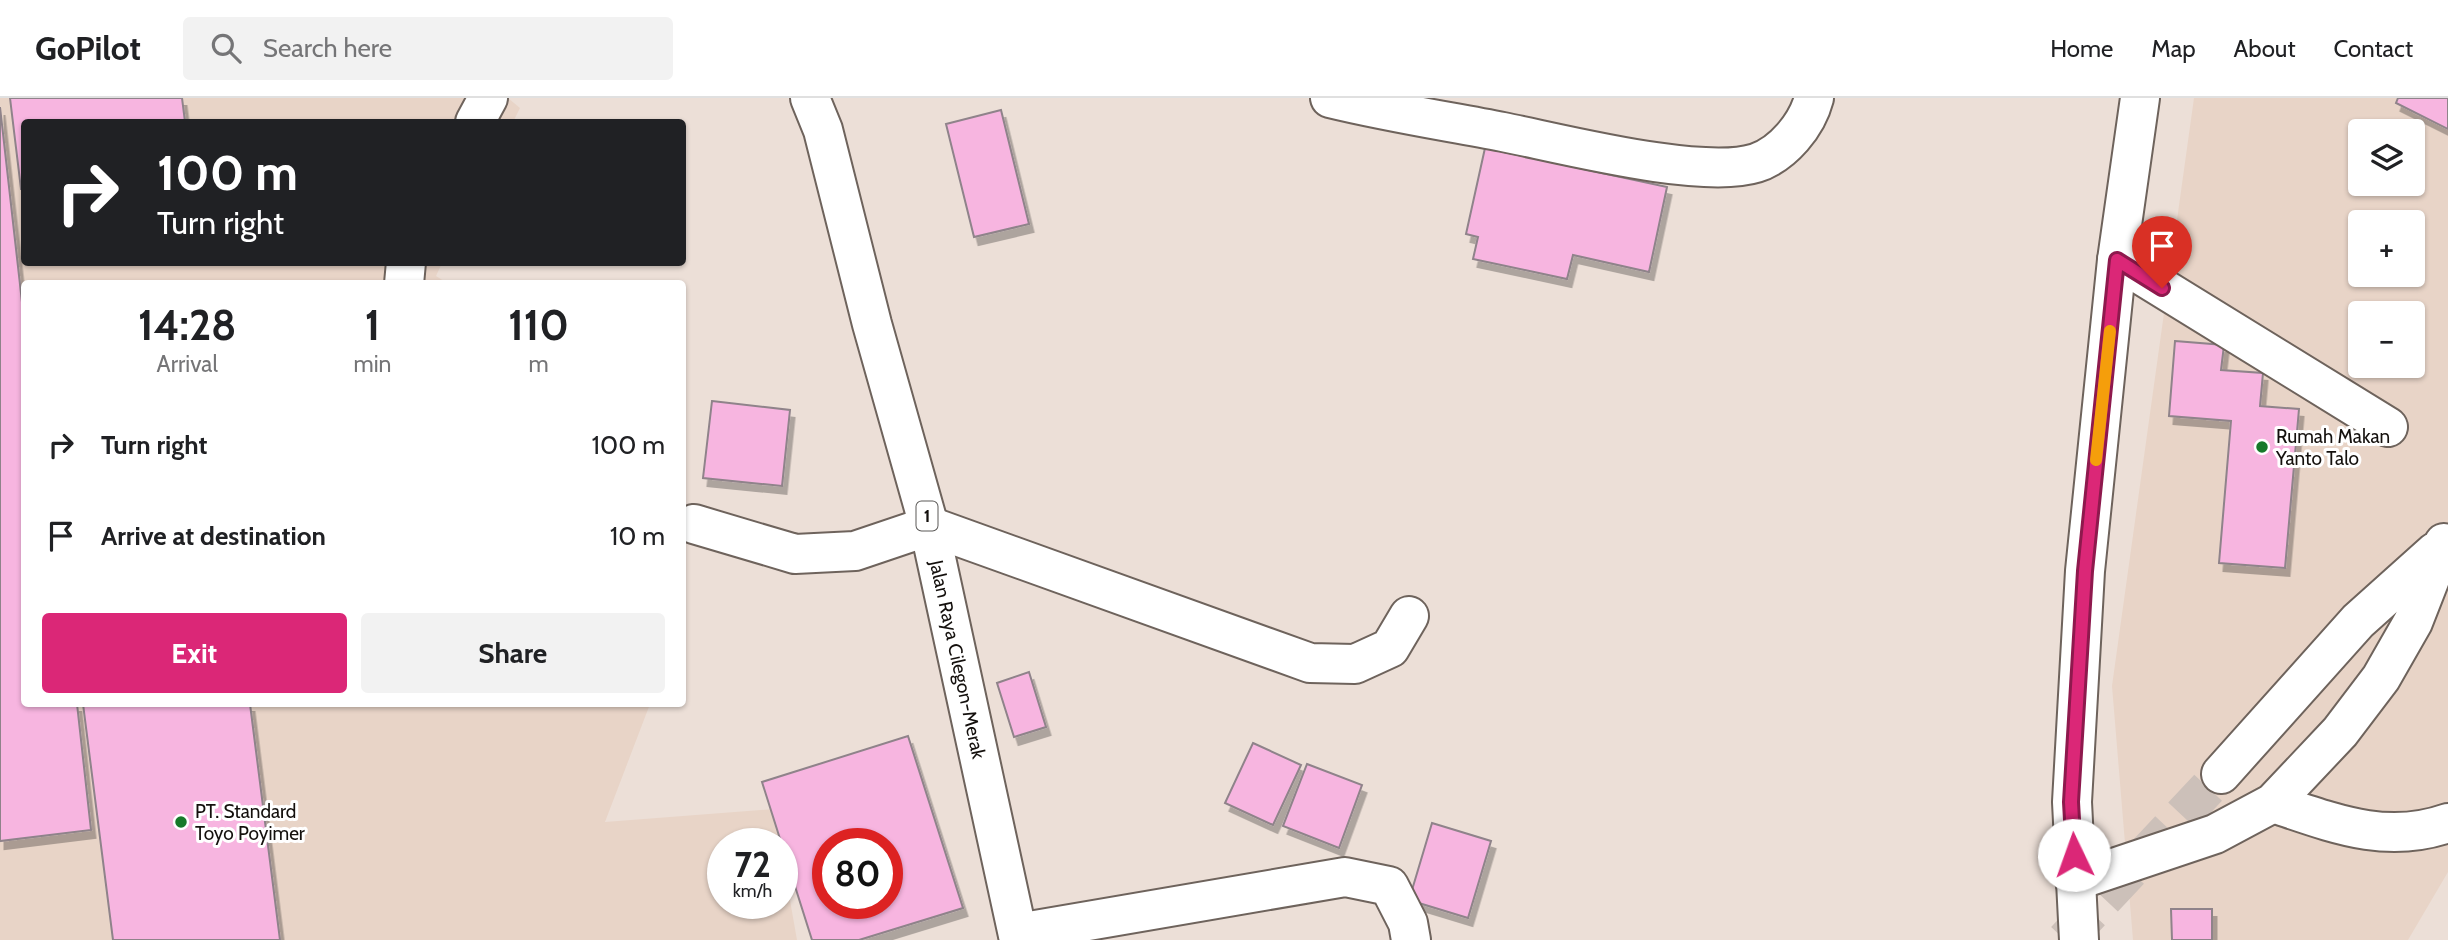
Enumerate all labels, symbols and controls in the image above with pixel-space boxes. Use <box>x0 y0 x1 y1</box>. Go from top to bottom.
search box <box>183 17 673 80</box>
text: GoPilot <box>35 28 141 68</box>
icon: search <box>207 29 245 67</box>
text: Search here <box>263 32 392 64</box>
text: Home <box>2050 34 2113 63</box>
text: Map <box>2151 34 2196 63</box>
text: About <box>2234 34 2296 63</box>
text: Contact <box>2334 34 2413 63</box>
map controls <box>2348 119 2425 378</box>
button: layers <box>2348 119 2425 196</box>
text: 100 m <box>157 143 298 202</box>
icon: right <box>42 147 133 238</box>
text: Turn right <box>157 203 284 242</box>
button: + <box>2348 210 2425 287</box>
pin <box>2132 216 2192 288</box>
icon: arrive <box>2143 227 2181 265</box>
text: 14:28 <box>138 299 236 351</box>
text: 1 <box>365 299 380 351</box>
text: 110 <box>508 299 569 351</box>
button: − <box>2348 301 2425 378</box>
text: Arrival <box>157 350 218 378</box>
text: min <box>353 350 391 378</box>
text: m <box>529 350 549 378</box>
place label: Rumah Makan Yanto Talo <box>2275 425 2390 470</box>
icon: right <box>42 426 80 464</box>
text: Turn right <box>101 429 207 461</box>
text: 100 m <box>592 429 665 461</box>
marker: Rumah Makan Yanto Talo <box>2254 439 2270 455</box>
road number: 1 <box>916 502 937 530</box>
icon: arrive <box>42 517 80 555</box>
text: Arrive at destination <box>101 520 326 552</box>
text: 10 m <box>610 520 665 552</box>
street label: Jalan Raya Cilegon-Merak <box>925 557 991 761</box>
button: Exit <box>42 613 347 693</box>
button: Share <box>361 613 665 693</box>
place label: PT. Standard Toyo Poyimer <box>195 800 305 845</box>
marker: PT. Standard Toyo Poyimer <box>173 814 189 830</box>
position arrow <box>2037 818 2111 892</box>
speed limit sign: 80 <box>812 828 903 919</box>
text: 72 <box>734 843 771 886</box>
text: km/h <box>733 880 772 902</box>

